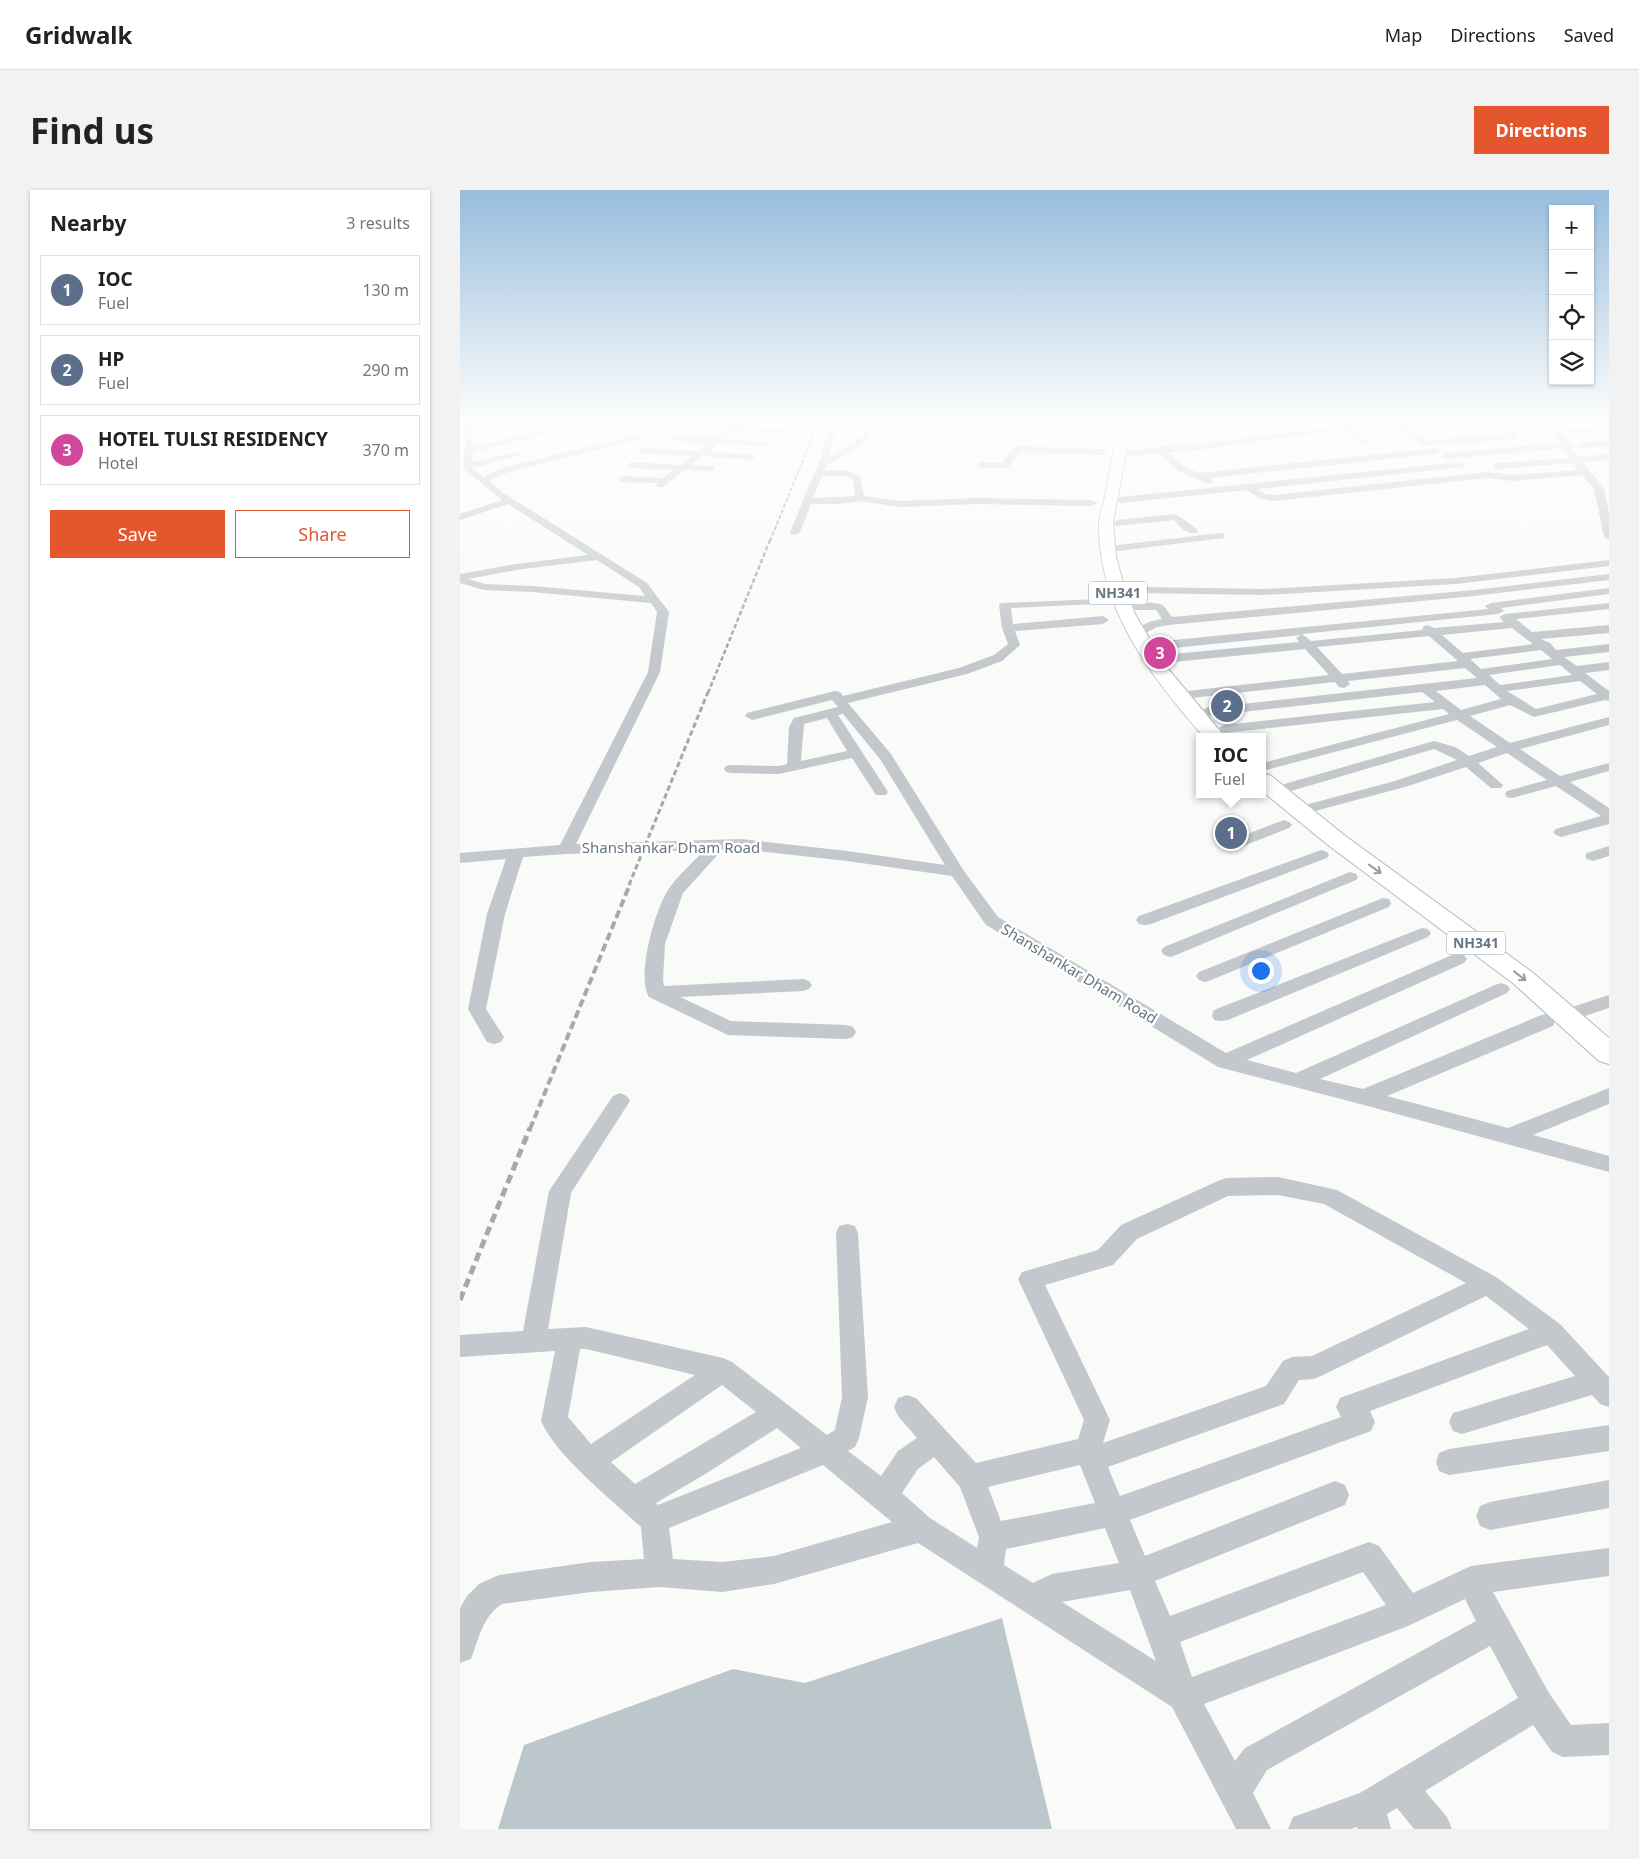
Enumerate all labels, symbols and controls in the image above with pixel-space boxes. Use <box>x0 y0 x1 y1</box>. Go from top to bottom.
text: Gridwalk <box>25 18 132 51</box>
text: Map <box>1385 23 1422 47</box>
text: Directions <box>1450 23 1536 47</box>
text: Saved <box>1564 23 1614 47</box>
button: Directions <box>1474 106 1609 154</box>
text: Find us <box>30 107 154 154</box>
map controls <box>1549 205 1594 385</box>
button: + <box>1549 205 1594 250</box>
text: Nearby <box>50 209 126 237</box>
text: 3 results <box>346 212 410 234</box>
button: − <box>1549 250 1594 295</box>
text: IOC <box>98 266 133 292</box>
text: 1 <box>62 279 72 301</box>
text: 130 m <box>362 279 409 301</box>
text: Fuel <box>98 292 129 314</box>
button: locate <box>1549 295 1594 340</box>
button: layers <box>1549 340 1594 385</box>
text: HP <box>98 346 124 372</box>
text: 2 <box>62 359 72 381</box>
text: 290 m <box>362 359 409 381</box>
text: Fuel <box>98 372 129 394</box>
text: HOTEL TULSI RESIDENCY <box>98 426 328 452</box>
text: 3 <box>62 439 72 461</box>
text: 370 m <box>362 439 409 461</box>
text: Hotel <box>98 452 138 474</box>
button: Save <box>50 510 225 558</box>
button: Share <box>235 510 410 558</box>
road number: NH341 <box>1089 582 1147 604</box>
pin: 3 <box>1144 634 1176 672</box>
pin: 2 <box>1211 687 1243 725</box>
popup <box>1196 733 1266 798</box>
text: IOC <box>1214 742 1248 768</box>
text: Fuel <box>1214 768 1245 790</box>
pin: 1 <box>1215 814 1247 852</box>
street label: Shanshankar Dham Road <box>582 837 760 857</box>
one-way arrow <box>1368 864 1382 874</box>
street label: Shanshankar Dham Road <box>998 919 1161 1028</box>
road number: NH341 <box>1447 931 1505 954</box>
your location <box>1248 958 1274 984</box>
one-way arrow <box>1513 971 1526 982</box>

